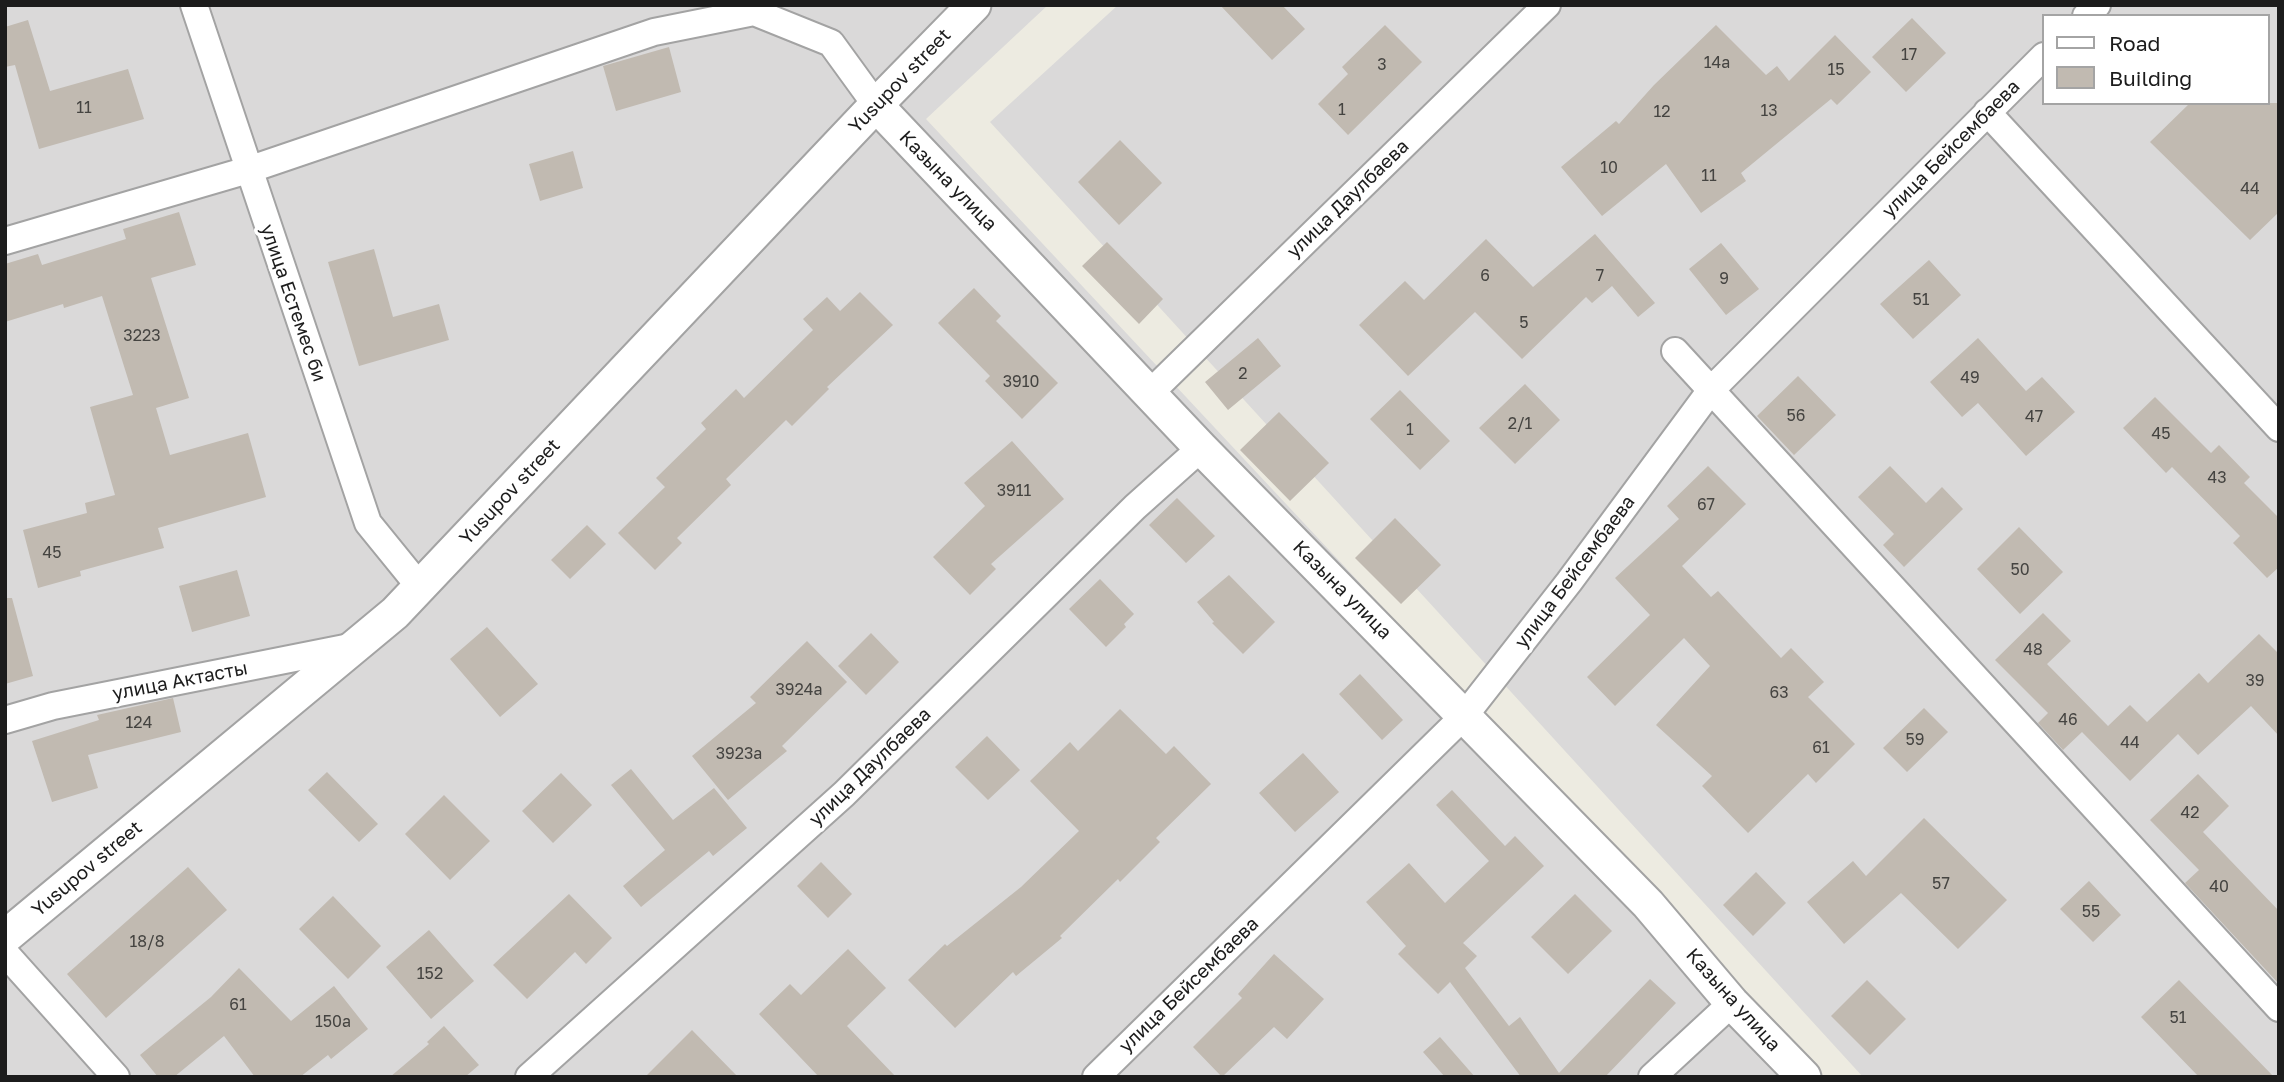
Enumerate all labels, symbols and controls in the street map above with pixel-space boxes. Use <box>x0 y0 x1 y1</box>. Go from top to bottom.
legend <box>2042 14 2270 105</box>
street label: Yusupov street <box>844 24 956 138</box>
text: Road <box>2109 30 2160 56</box>
house number: 17 <box>1901 45 1917 65</box>
house number: 14а <box>1704 53 1730 73</box>
house number: 3 <box>1377 55 1387 75</box>
house number: 15 <box>1827 60 1845 80</box>
text: Building <box>2109 65 2192 91</box>
street label: улица Бейсембаева <box>1877 75 2025 223</box>
house number: 11 <box>76 98 92 118</box>
house number: 1 <box>1338 100 1346 120</box>
house number: 13 <box>1760 101 1778 121</box>
house number: 12 <box>1653 102 1671 122</box>
street label: Казына улица <box>894 126 1002 236</box>
street label: улица Даулбаева <box>1282 135 1414 263</box>
house number: 10 <box>1600 158 1618 178</box>
house number: 11 <box>1701 166 1717 186</box>
house number: 44 <box>2240 179 2260 199</box>
street label: улица Естемес би <box>255 221 331 385</box>
house number: 6 <box>1480 266 1490 286</box>
house number: 7 <box>1596 266 1604 286</box>
house number: 9 <box>1719 269 1729 289</box>
house number: 51 <box>1912 290 1930 310</box>
house number: 5 <box>1519 313 1529 333</box>
house number: 3223 <box>123 326 161 346</box>
house number: 2 <box>1238 364 1248 384</box>
house number: 49 <box>1960 368 1980 388</box>
house number: 3910 <box>1003 372 1039 392</box>
house number: 56 <box>1787 406 1805 426</box>
house number: 47 <box>2025 407 2043 427</box>
house number: 2/1 <box>1508 414 1532 434</box>
house number: 1 <box>1406 420 1414 440</box>
house number: 45 <box>2151 424 2171 444</box>
street label: Yusupov street <box>455 434 565 550</box>
house number: 43 <box>2207 468 2227 488</box>
house number: 3911 <box>997 481 1031 501</box>
street label: улица Бейсембаева <box>1510 491 1640 653</box>
house number: 67 <box>1697 495 1715 515</box>
street label: Казына улица <box>1288 536 1396 644</box>
house number: 45 <box>42 543 62 563</box>
house number: 50 <box>2010 560 2030 580</box>
house number: 48 <box>2023 640 2043 660</box>
street label: улица Актасты <box>110 657 250 705</box>
house number: 39 <box>2245 671 2265 691</box>
house number: 3924а <box>775 680 823 700</box>
house number: 63 <box>1769 683 1789 703</box>
street label: улица Даулбаева <box>804 703 936 831</box>
house number: 46 <box>2058 710 2078 730</box>
house number: 124 <box>126 713 152 733</box>
house number: 59 <box>1906 730 1924 750</box>
house number: 44 <box>2120 733 2140 753</box>
house number: 61 <box>1812 738 1830 758</box>
house number: 3923а <box>716 744 762 764</box>
house number: 42 <box>2180 803 2200 823</box>
street label: Yusupov street <box>27 816 147 922</box>
house number: 57 <box>1932 874 1950 894</box>
house number: 40 <box>2209 877 2229 897</box>
house number: 55 <box>2082 902 2100 922</box>
street label: улица Бейсембаева <box>1114 912 1264 1058</box>
house number: 18/8 <box>130 932 164 952</box>
street label: Казына улица <box>1681 944 1785 1056</box>
house number: 152 <box>417 964 443 984</box>
house number: 61 <box>229 995 247 1015</box>
house number: 51 <box>2169 1008 2187 1028</box>
house number: 150а <box>315 1012 351 1032</box>

